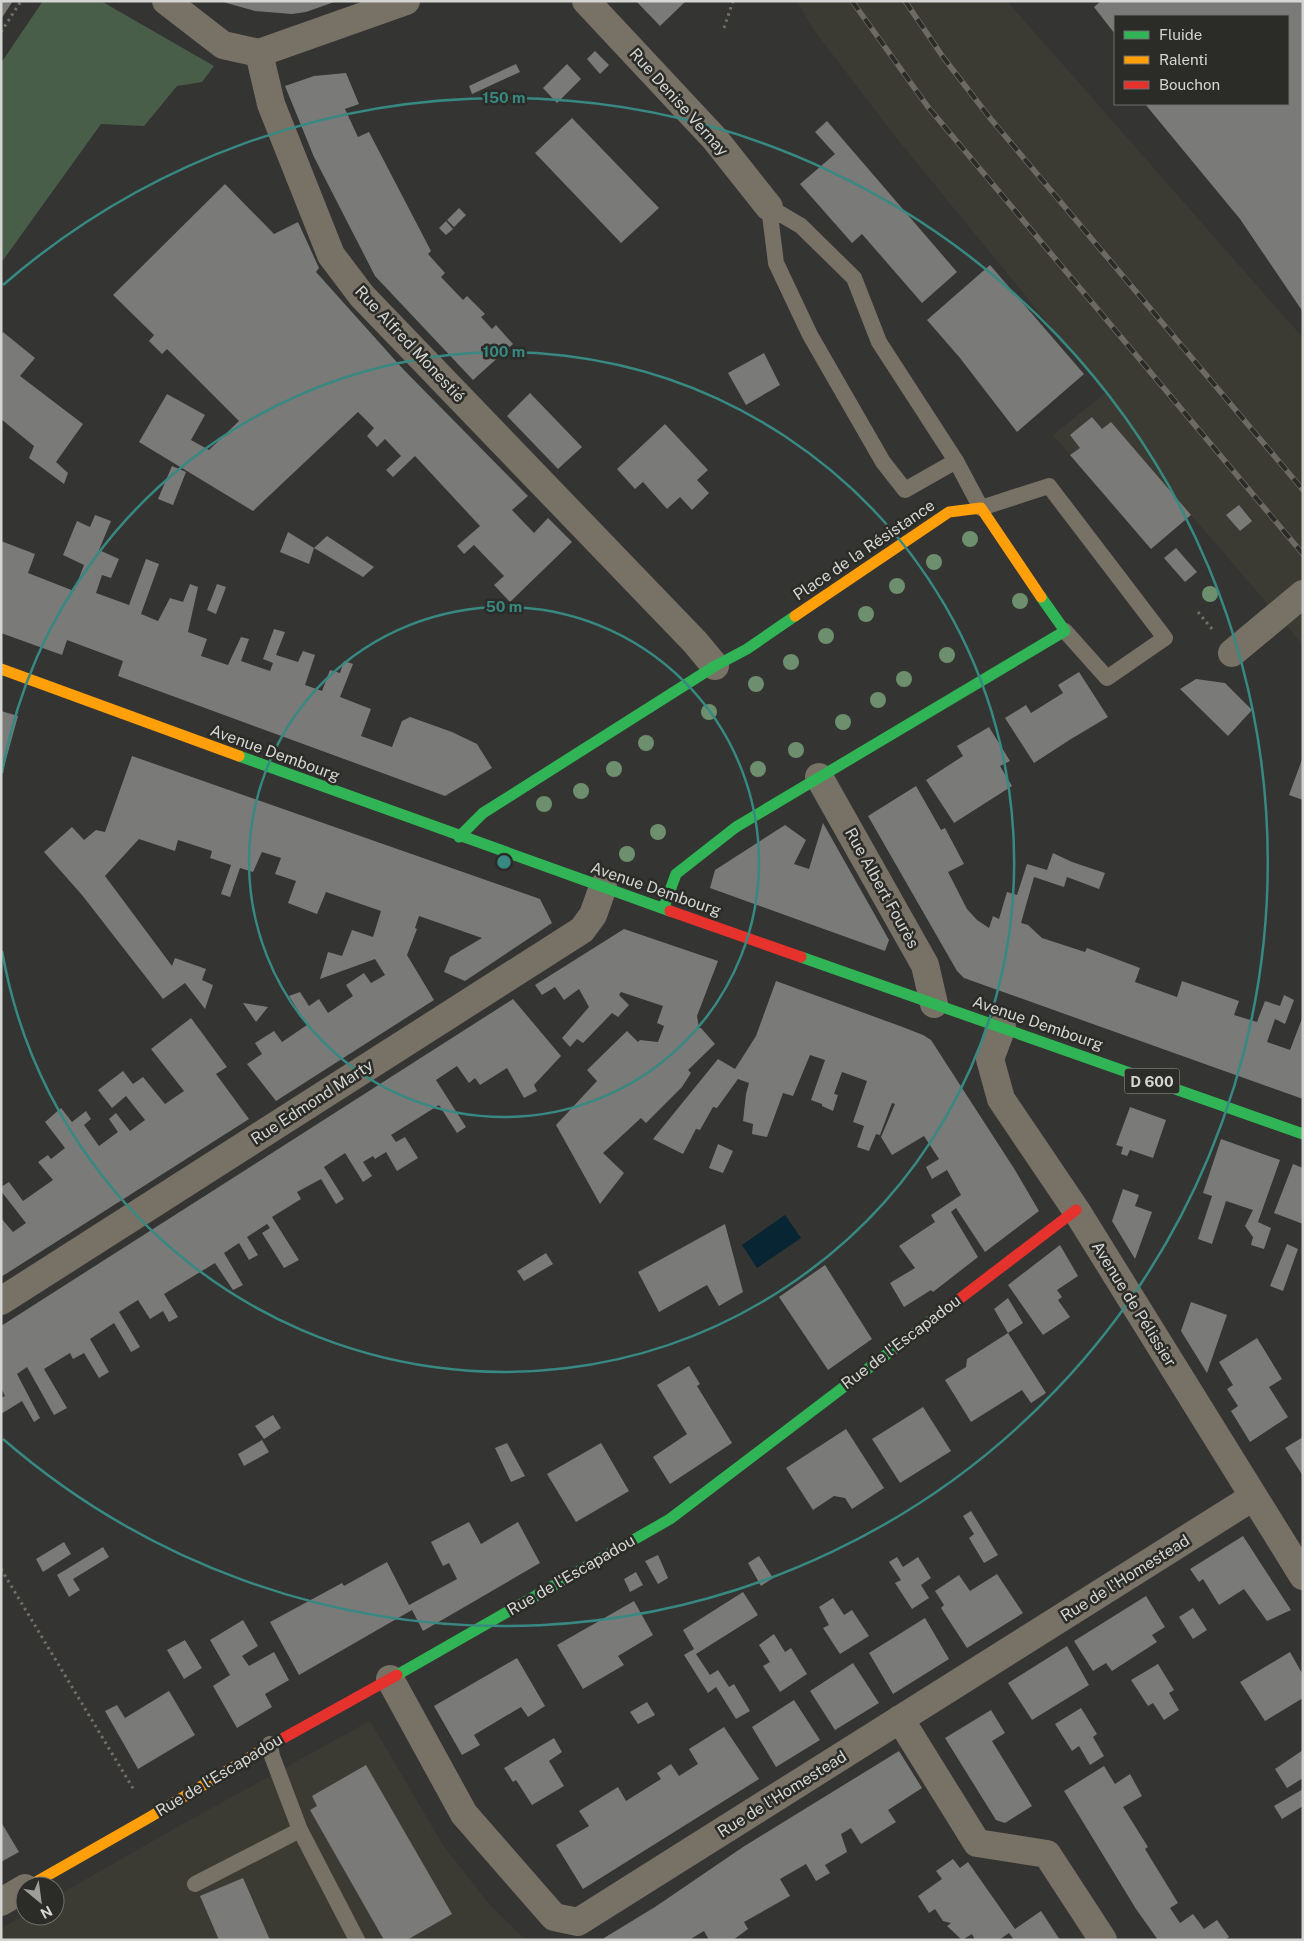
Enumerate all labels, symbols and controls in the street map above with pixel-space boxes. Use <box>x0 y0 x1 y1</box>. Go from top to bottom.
legend <box>1114 15 1289 105</box>
text: Fluide <box>1159 26 1202 43</box>
street label: Rue Denise Vernay <box>626 44 733 160</box>
text: Ralenti <box>1159 51 1208 68</box>
text: Bouchon <box>1159 76 1220 93</box>
text: 150 m <box>482 89 526 106</box>
street label: Rue Alfred Monestié <box>351 282 469 406</box>
text: 100 m <box>483 343 525 360</box>
street label: Place de la Résistance <box>790 496 938 604</box>
text: 50 m <box>486 598 522 615</box>
street label: Avenue Dembourg <box>208 721 342 785</box>
street label: Rue Albert Fourès <box>841 825 923 951</box>
centre of rings <box>495 853 513 871</box>
street label: Avenue Dembourg <box>588 858 724 920</box>
street label: Avenue Dembourg <box>970 992 1106 1054</box>
street label: Rue Edmond Marty <box>247 1055 377 1149</box>
road number: D 600 <box>1124 1068 1180 1094</box>
street label: Avenue de Pélissier <box>1088 1238 1180 1370</box>
street label: Rue de l'Escapadou <box>838 1291 964 1393</box>
street label: Rue de l'Escapadou <box>504 1531 638 1619</box>
street label: Rue de l'Homestead <box>1057 1531 1193 1625</box>
street label: Rue de l'Escapadou <box>152 1730 286 1820</box>
street label: Rue de l'Homestead <box>714 1747 850 1841</box>
north arrow <box>15 1876 65 1926</box>
text: N <box>38 1903 55 1922</box>

